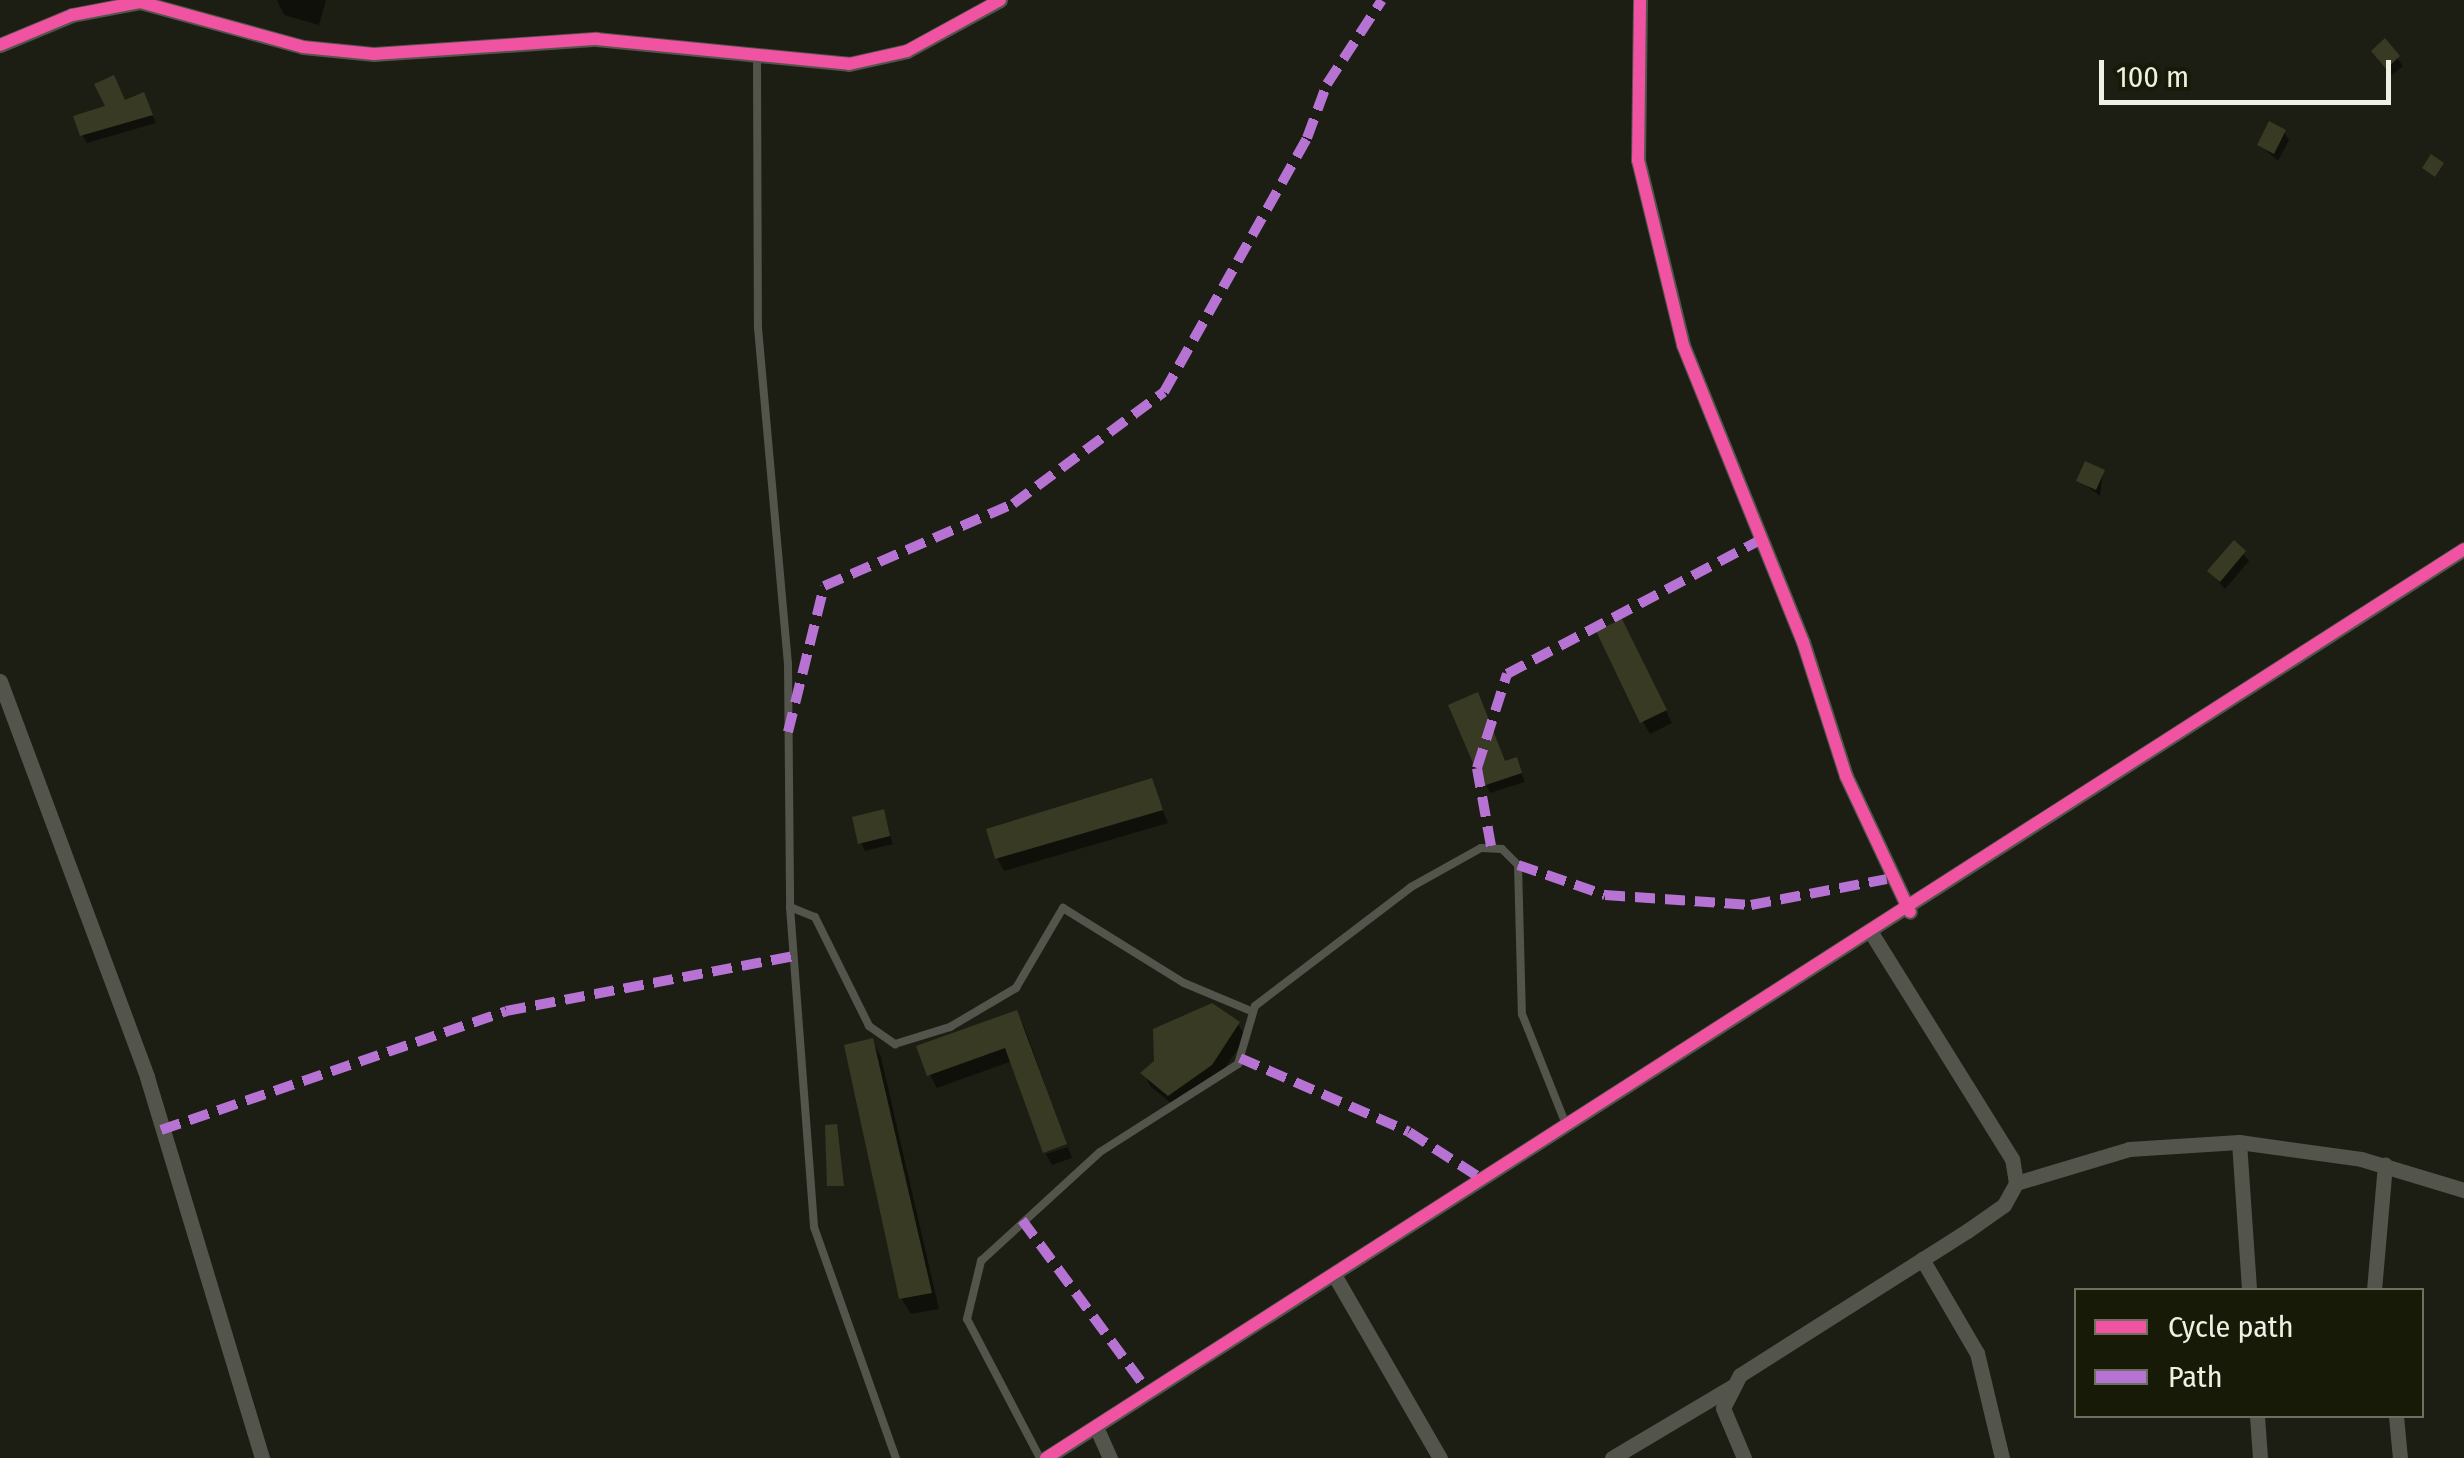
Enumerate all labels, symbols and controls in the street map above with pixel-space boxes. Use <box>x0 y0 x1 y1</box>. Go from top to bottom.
scale bar <box>2104 40 2396 102</box>
text: 100 m <box>2116 59 2189 95</box>
legend <box>2074 1288 2424 1418</box>
text: Cycle path <box>2168 1309 2294 1345</box>
text: Path <box>2168 1359 2222 1395</box>

